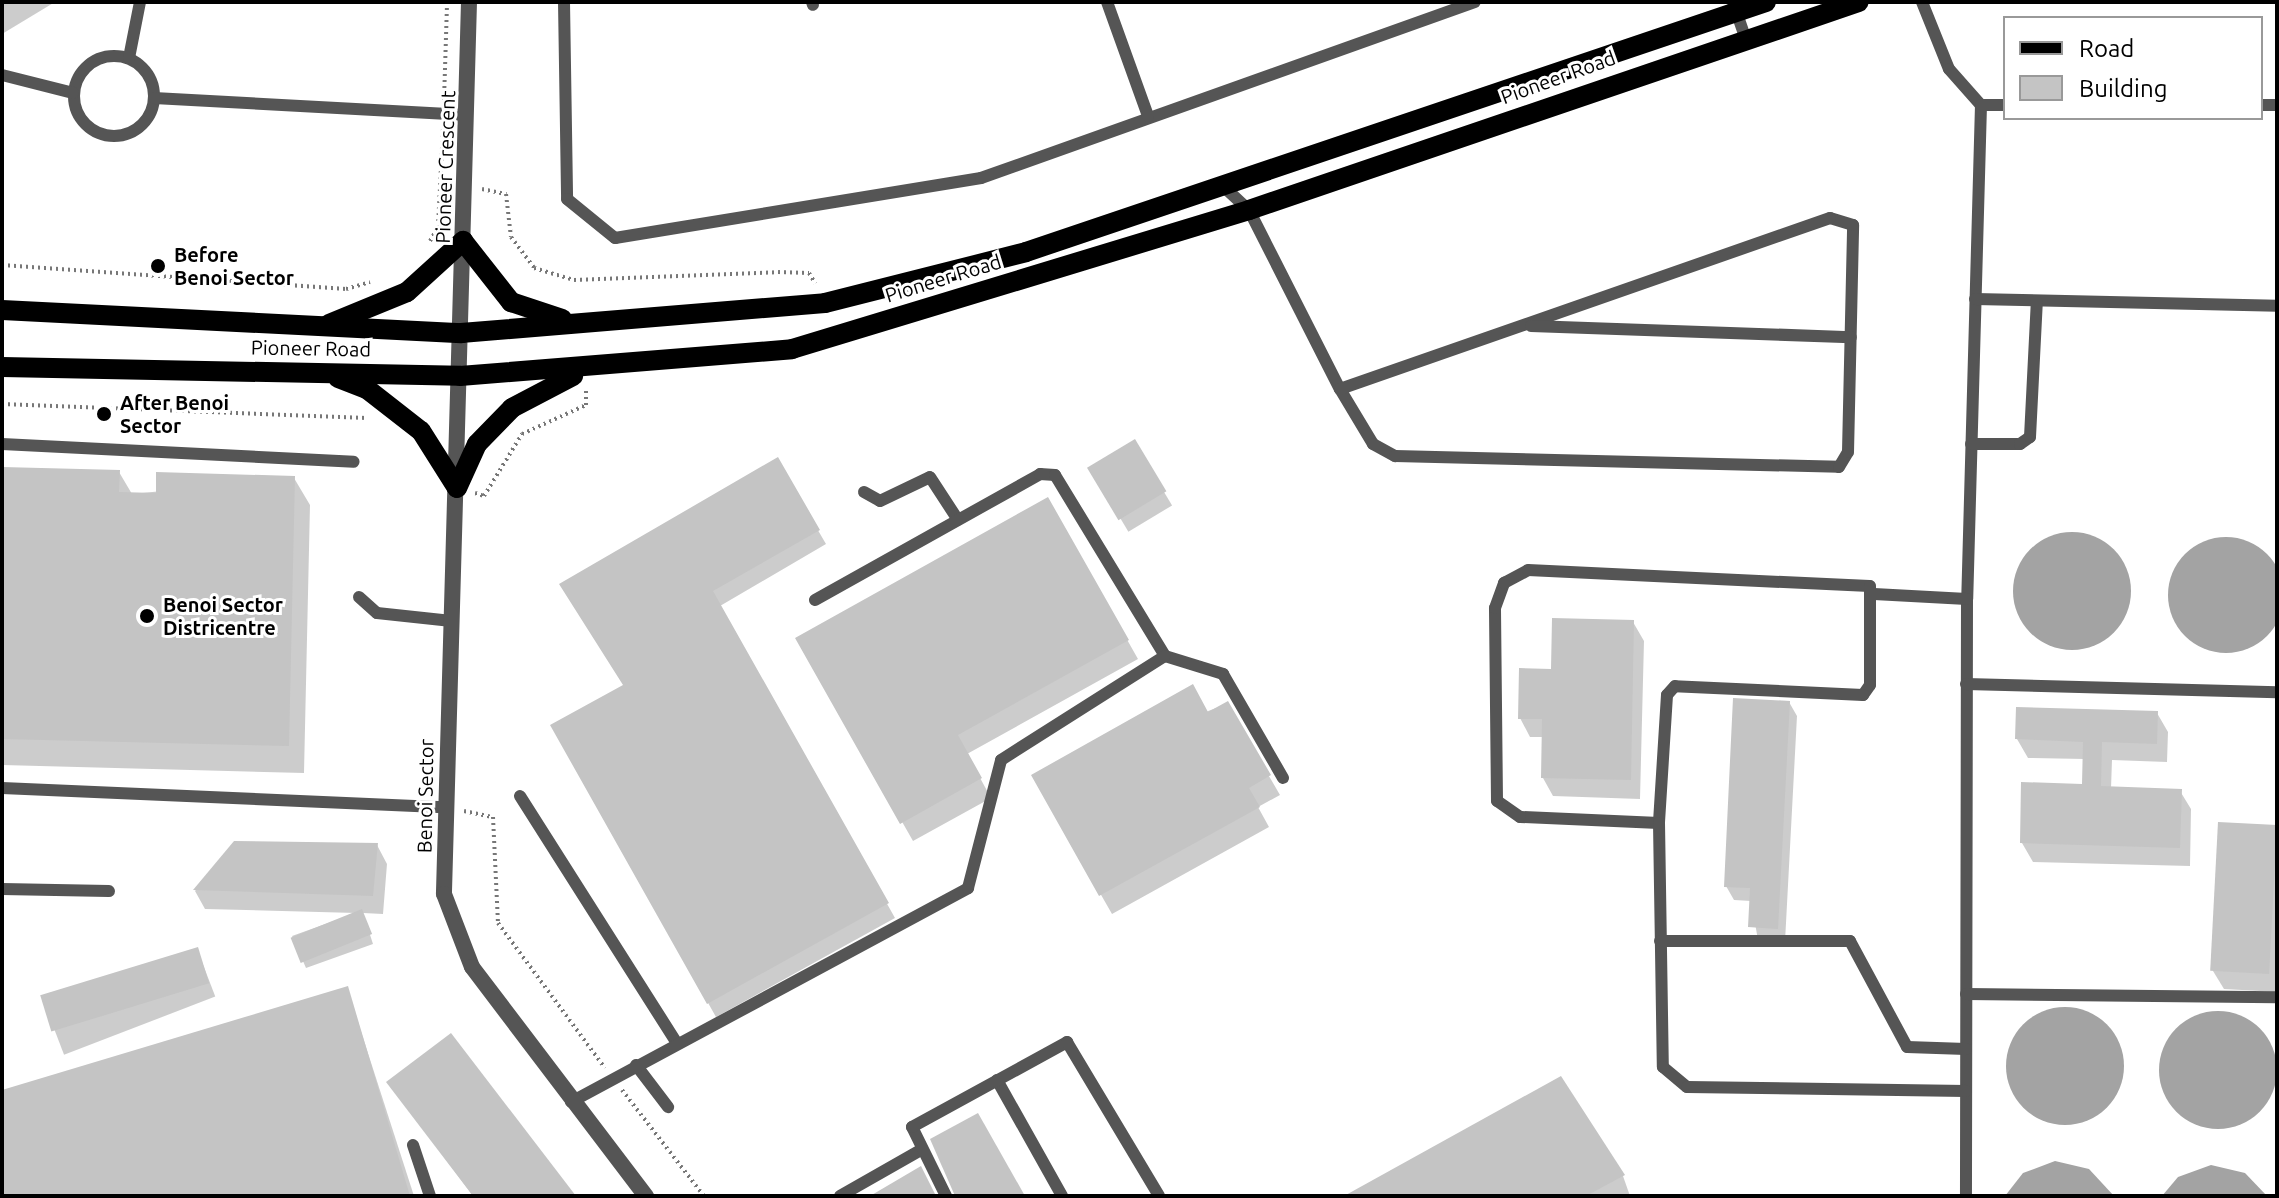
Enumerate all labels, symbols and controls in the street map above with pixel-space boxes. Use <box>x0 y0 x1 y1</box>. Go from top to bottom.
legend <box>2003 16 2263 120</box>
text: Road <box>2079 35 2134 62</box>
street label: Pioneer Road <box>1497 45 1619 109</box>
text: Building <box>2079 75 2167 102</box>
street label: Pioneer Crescent <box>430 90 460 244</box>
place label: Before Benoi Sector <box>174 242 294 289</box>
street label: Pioneer Road <box>882 249 1004 307</box>
marker: Before Benoi Sector <box>149 257 167 275</box>
street label: Pioneer Road <box>251 335 371 361</box>
place label: After Benoi Sector <box>120 390 229 437</box>
marker: After Benoi Sector <box>95 405 113 423</box>
place label: Benoi Sector Districentre <box>163 592 283 639</box>
marker: Benoi Sector Districentre <box>138 607 156 625</box>
street label: Benoi Sector <box>412 739 438 853</box>

